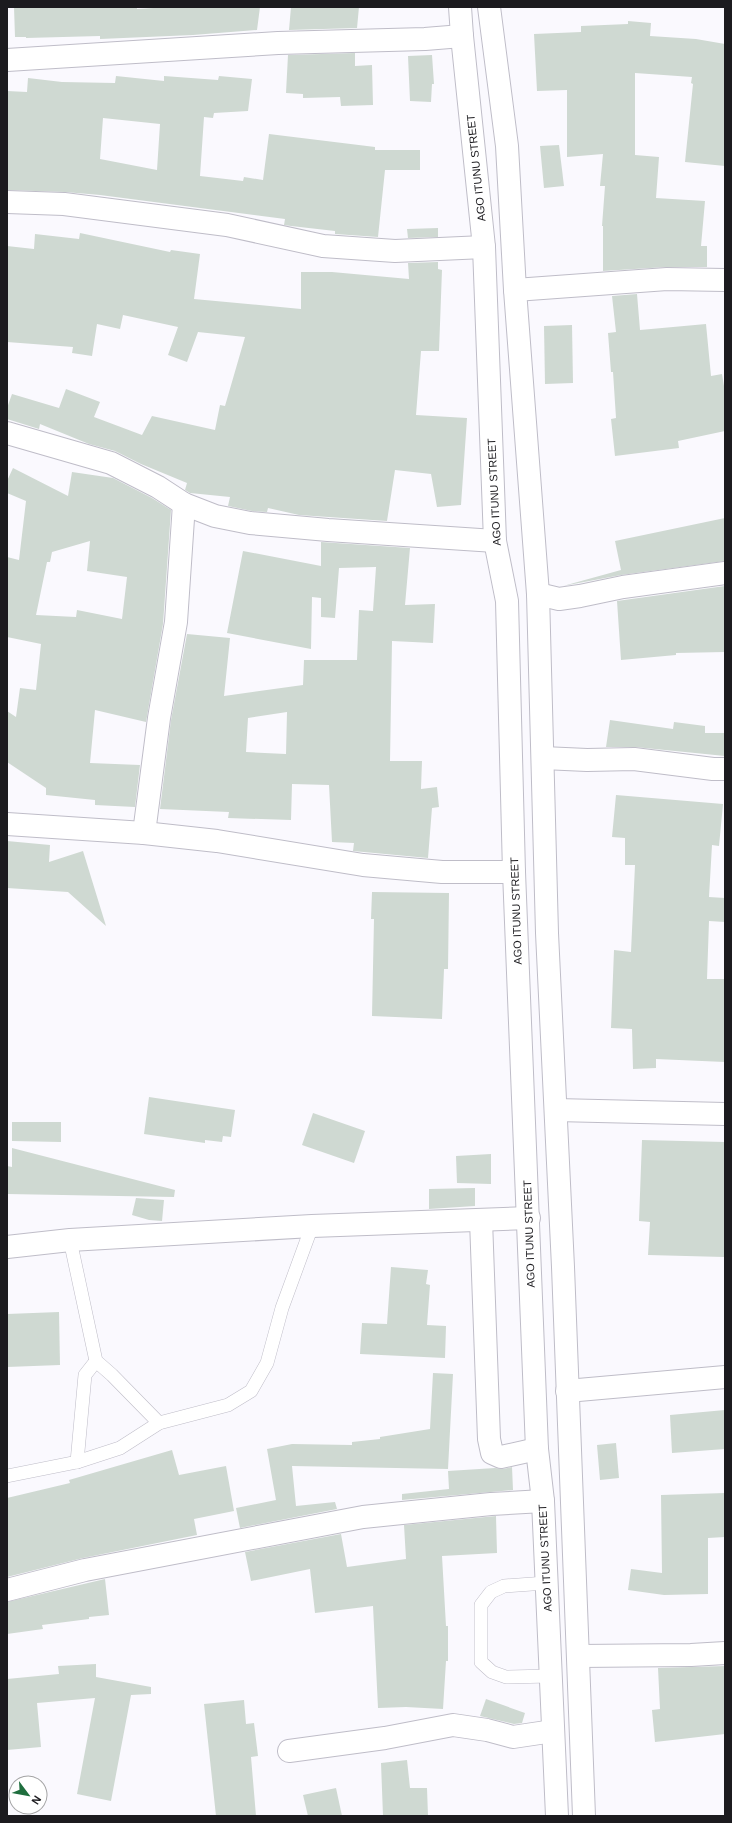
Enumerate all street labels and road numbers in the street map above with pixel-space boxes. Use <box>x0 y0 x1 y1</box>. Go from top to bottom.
street label: AGO ITUNU STREET <box>464 114 488 222</box>
street label: AGO ITUNU STREET <box>485 438 503 546</box>
street label: AGO ITUNU STREET <box>508 857 524 965</box>
street label: AGO ITUNU STREET <box>521 1180 537 1288</box>
street label: AGO ITUNU STREET <box>536 1504 554 1612</box>

